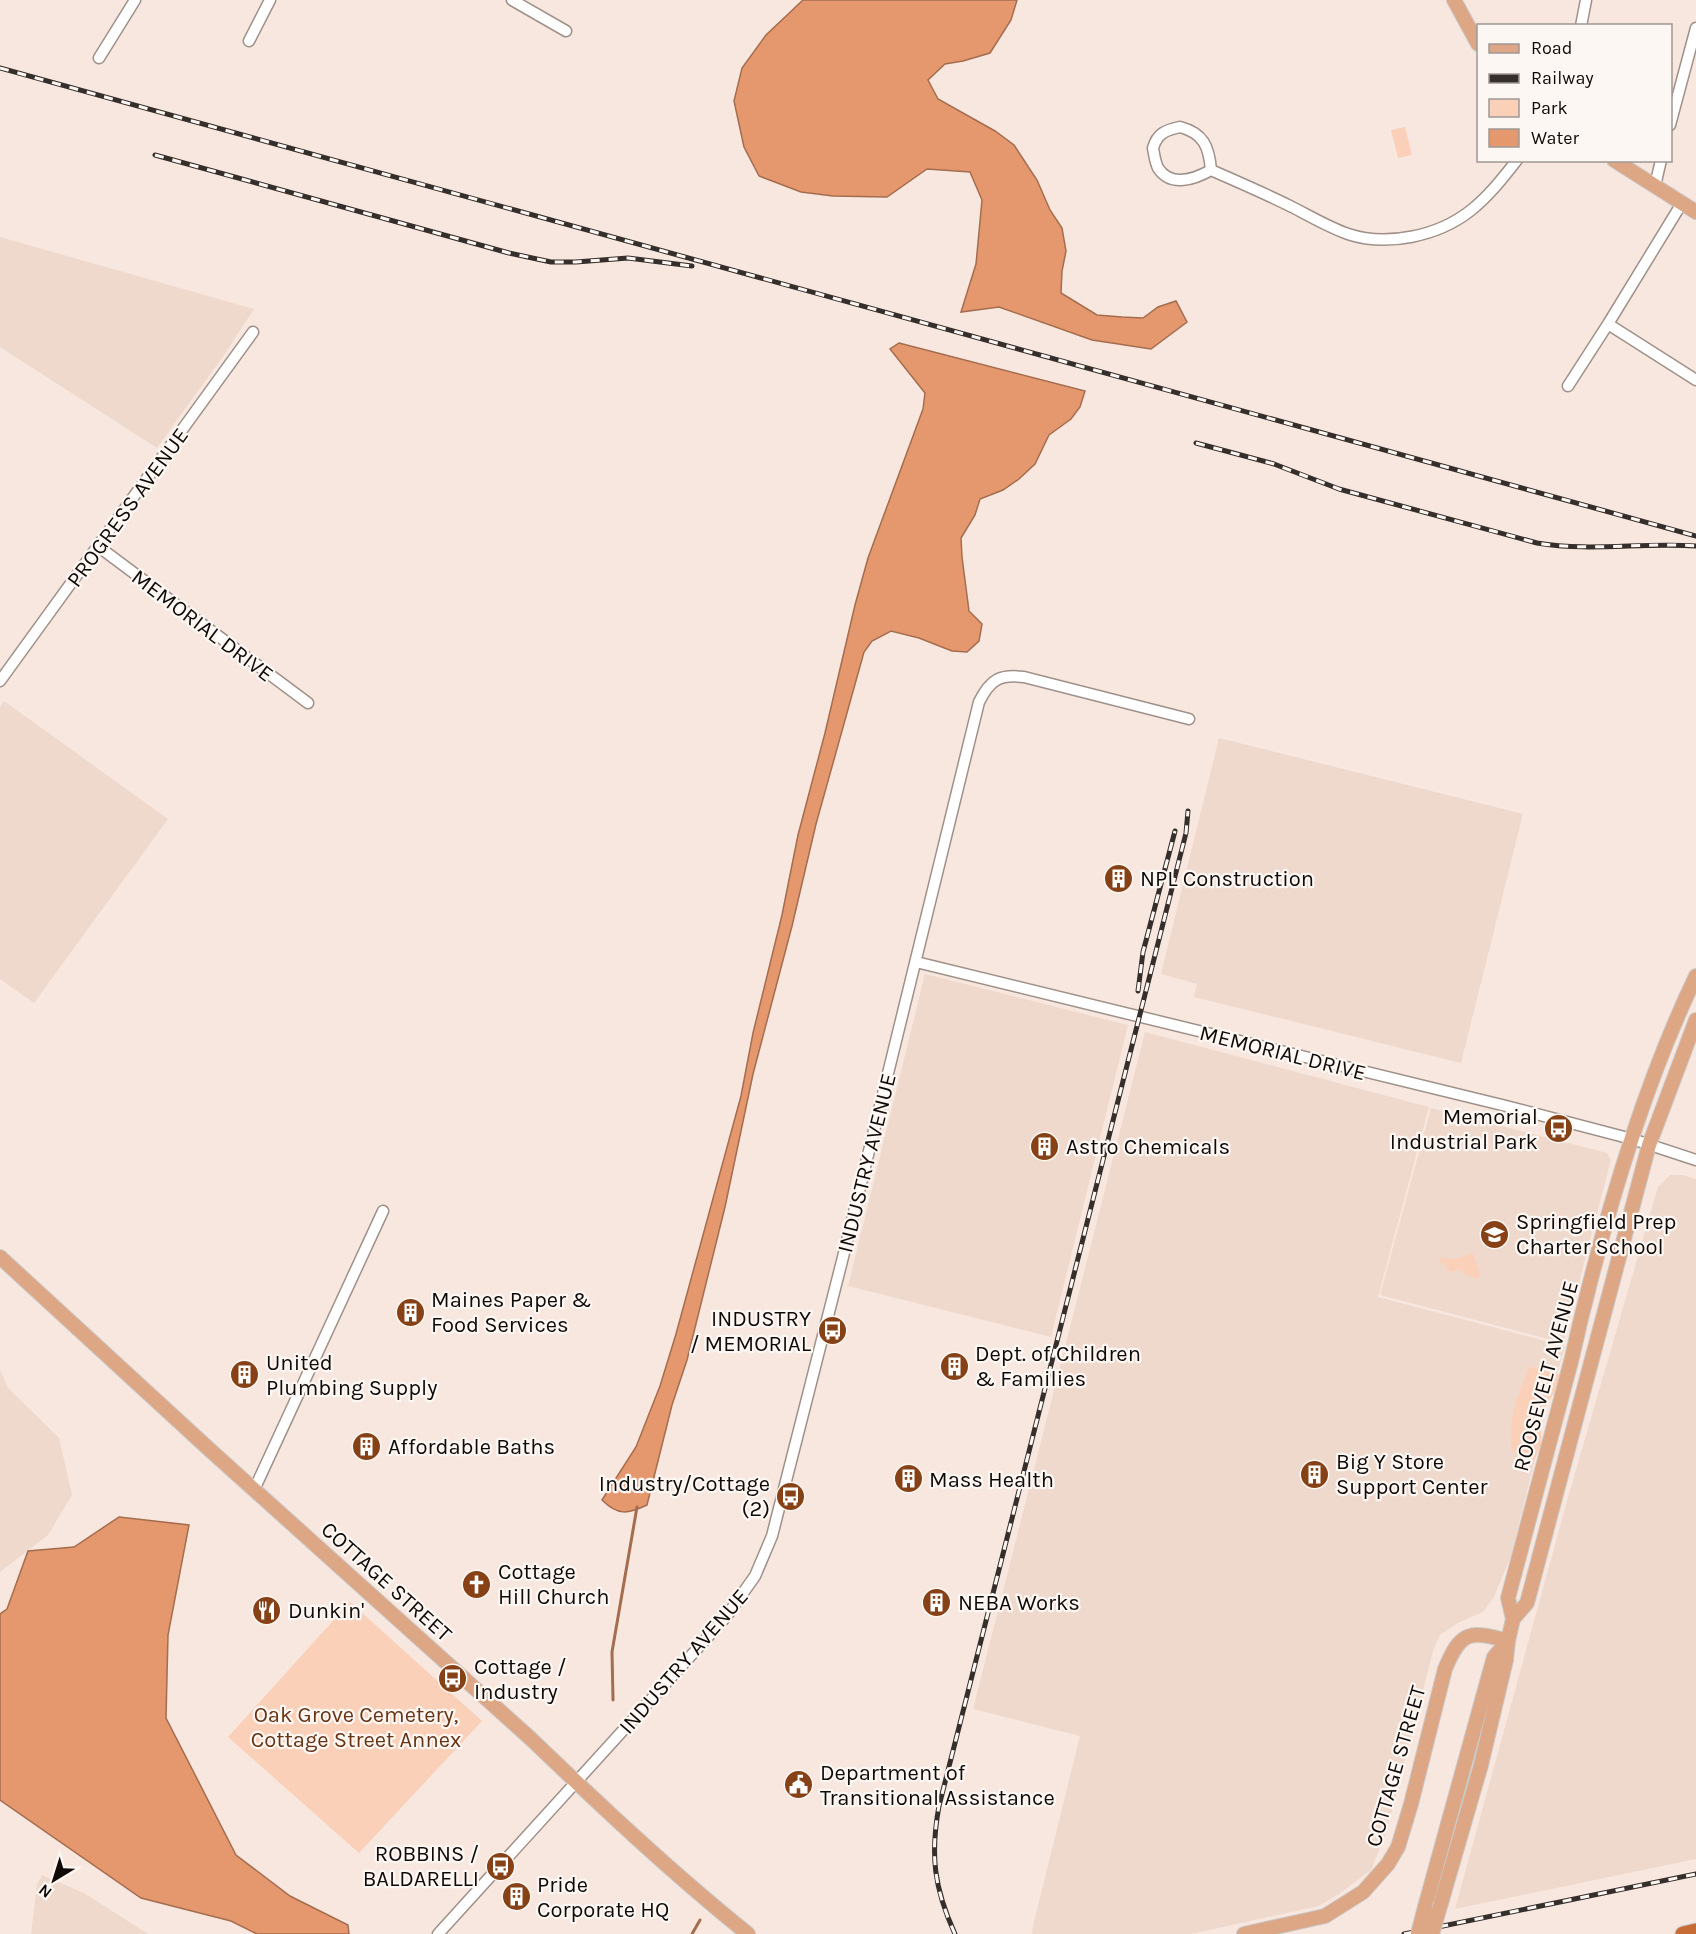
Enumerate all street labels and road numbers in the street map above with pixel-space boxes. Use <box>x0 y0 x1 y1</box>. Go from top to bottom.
street label: PROGRESS AVENUE <box>61 423 194 592</box>
street label: MEMORIAL DRIVE <box>126 564 278 687</box>
street label: MEMORIAL DRIVE <box>1197 1020 1369 1086</box>
street label: INDUSTRY AVENUE <box>832 1071 902 1256</box>
street label: ROOSEVELT AVENUE <box>1508 1278 1584 1474</box>
street label: COTTAGE STREET <box>316 1516 457 1647</box>
street label: INDUSTRY AVENUE <box>614 1584 754 1740</box>
street label: COTTAGE STREET <box>1360 1683 1431 1850</box>

